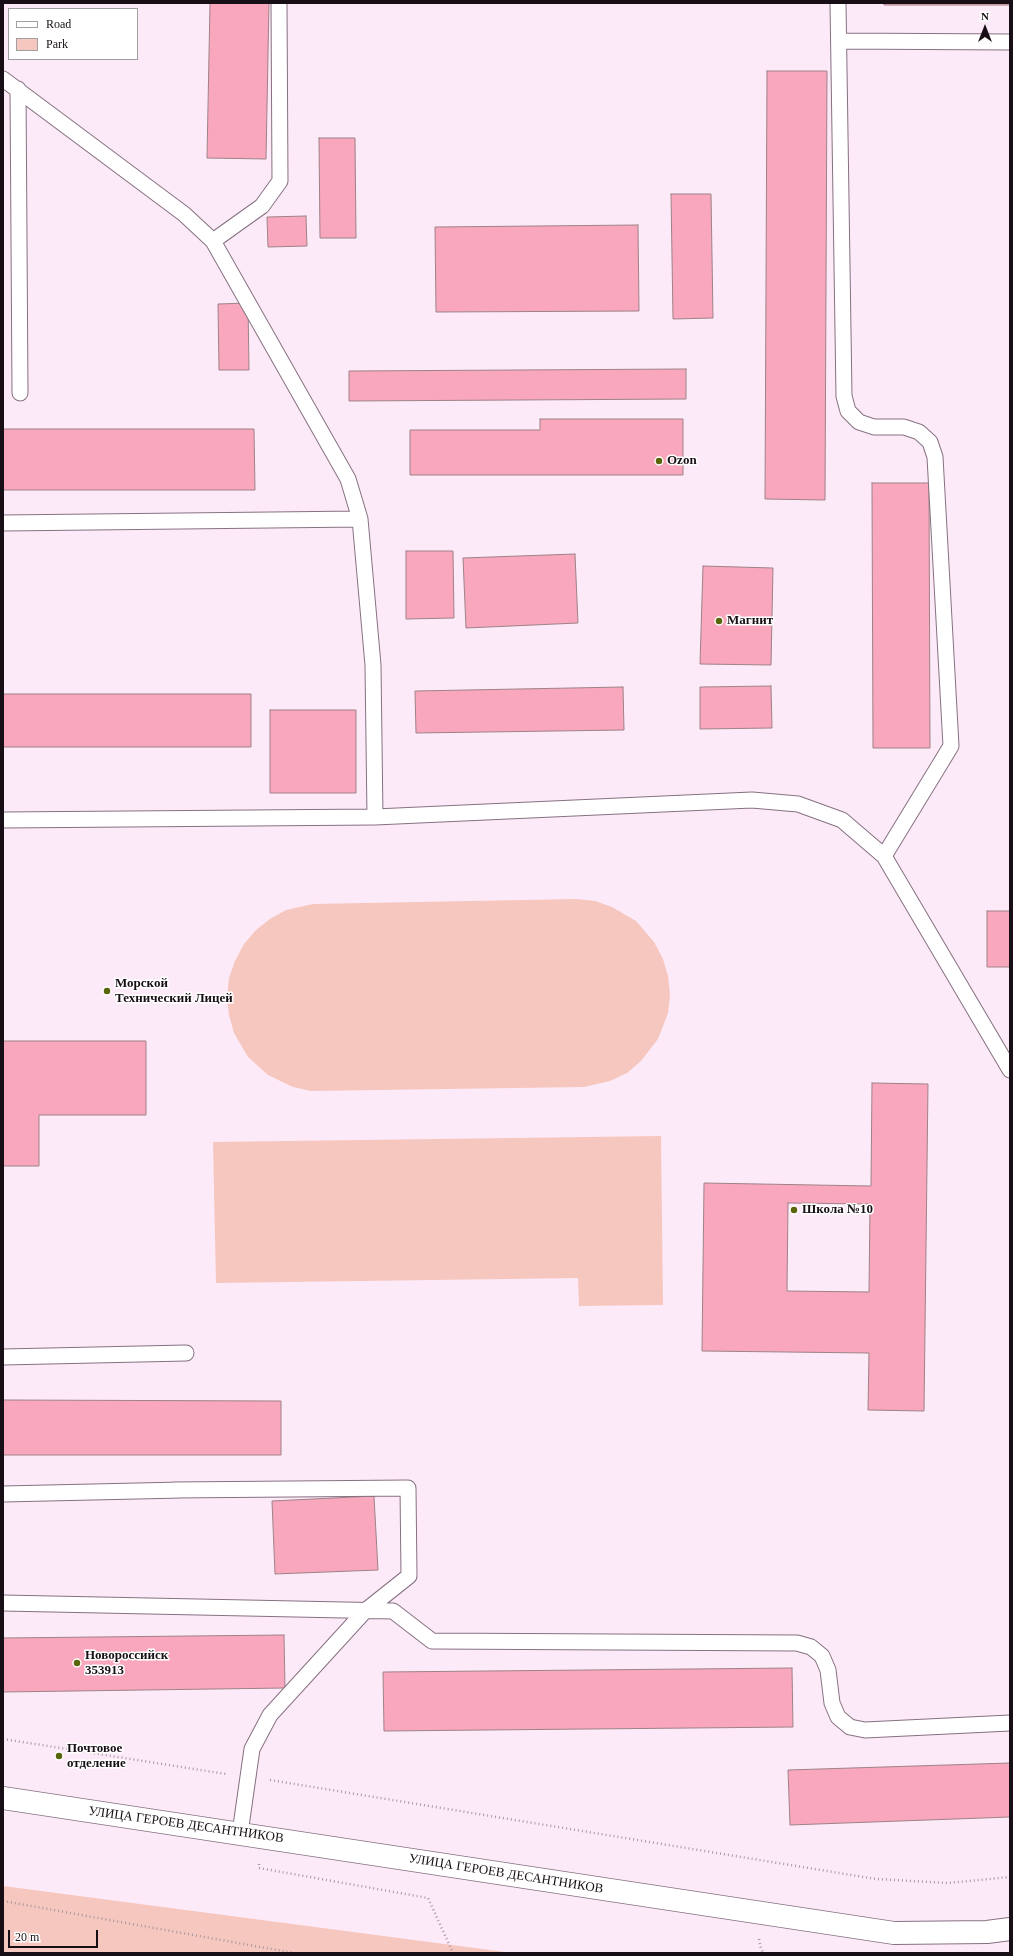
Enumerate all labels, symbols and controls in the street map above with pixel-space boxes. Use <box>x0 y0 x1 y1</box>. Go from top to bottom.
legend <box>8 8 138 60</box>
north arrow <box>965 8 1005 48</box>
text: N <box>981 10 989 22</box>
text: Road <box>46 17 71 31</box>
text: Park <box>46 37 68 51</box>
place label: Ozon <box>667 453 697 469</box>
marker: Ozon <box>654 456 664 466</box>
place label: Магнит <box>727 613 773 629</box>
marker: Магнит <box>714 616 724 626</box>
place label: Морской Технический Лицей <box>115 976 233 1007</box>
marker: Морской Технический Лицей <box>102 986 112 996</box>
place label: Школа №10 <box>802 1202 873 1218</box>
marker: Школа №10 <box>789 1205 799 1215</box>
place label: Новороссийск 353913 <box>85 1648 168 1679</box>
marker: Новороссийск 353913 <box>72 1658 82 1668</box>
place label: Почтовое отделение <box>67 1741 126 1772</box>
marker: Почтовое отделение <box>54 1751 64 1761</box>
street label: УЛИЦА ГЕРОЕВ ДЕСАНТНИКОВ <box>87 1804 285 1846</box>
street label: УЛИЦА ГЕРОЕВ ДЕСАНТНИКОВ <box>408 1851 604 1897</box>
scale bar <box>10 1922 100 1948</box>
text: 20 m <box>15 1930 39 1944</box>

